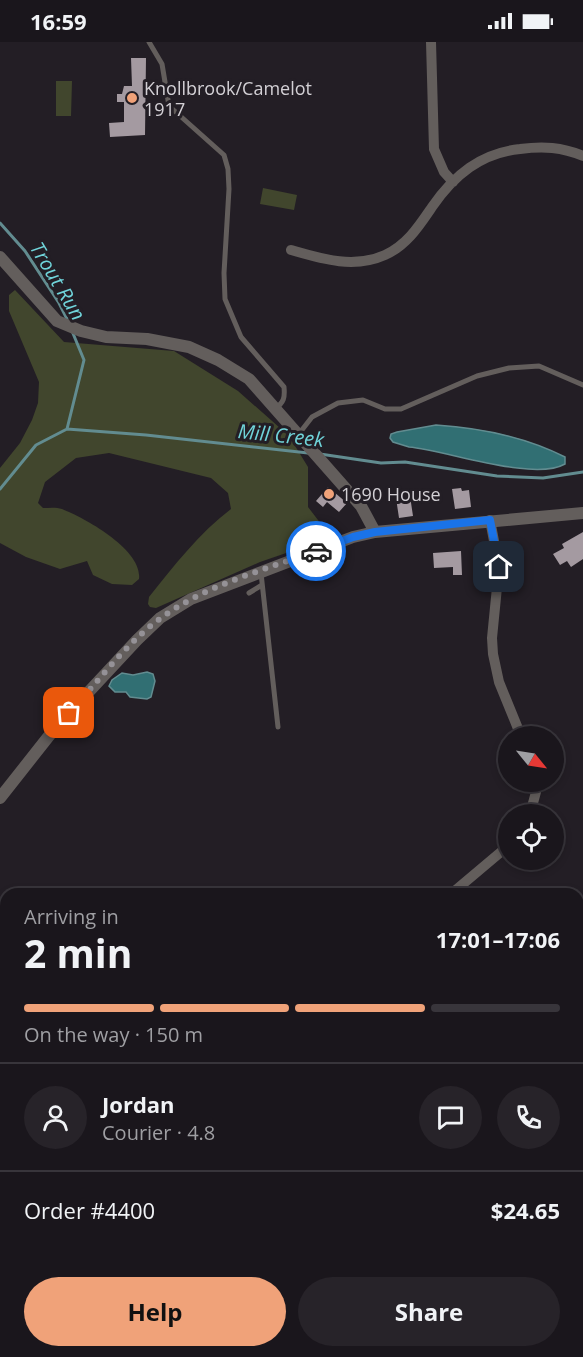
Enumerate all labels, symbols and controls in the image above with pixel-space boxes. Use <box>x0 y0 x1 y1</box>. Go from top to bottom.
text: 16:59 <box>30 6 87 36</box>
place label: Knollbrook/Camelot 1917 <box>144 76 312 121</box>
marker: Knollbrook/Camelot 1917 <box>125 91 139 105</box>
water label: Trout Run <box>24 237 92 325</box>
water label: Mill Creek <box>237 417 327 453</box>
place label: 1690 House <box>341 482 441 506</box>
marker: 1690 House <box>322 487 336 501</box>
courier <box>286 521 346 581</box>
icon: car <box>300 535 333 568</box>
pin <box>473 541 524 592</box>
icon: home <box>482 550 515 583</box>
pin <box>43 687 94 738</box>
icon: bag <box>52 696 85 729</box>
north arrow <box>498 726 564 792</box>
map controls <box>498 726 564 870</box>
button: locate <box>498 804 564 870</box>
text: Arriving in <box>24 903 119 930</box>
text: 17:01–17:06 <box>436 924 560 954</box>
text: 2 min <box>24 926 132 979</box>
text: On the way · 150 m <box>24 1021 203 1048</box>
button: person <box>24 1086 87 1149</box>
button: chat <box>419 1086 482 1149</box>
button: phone <box>497 1086 560 1149</box>
text: Jordan <box>102 1089 175 1119</box>
text: Courier · 4.8 <box>102 1119 215 1146</box>
text: Order #4400 <box>24 1195 155 1225</box>
text: $24.65 <box>491 1195 560 1225</box>
button: Help <box>24 1277 286 1346</box>
button: Share <box>298 1277 560 1346</box>

